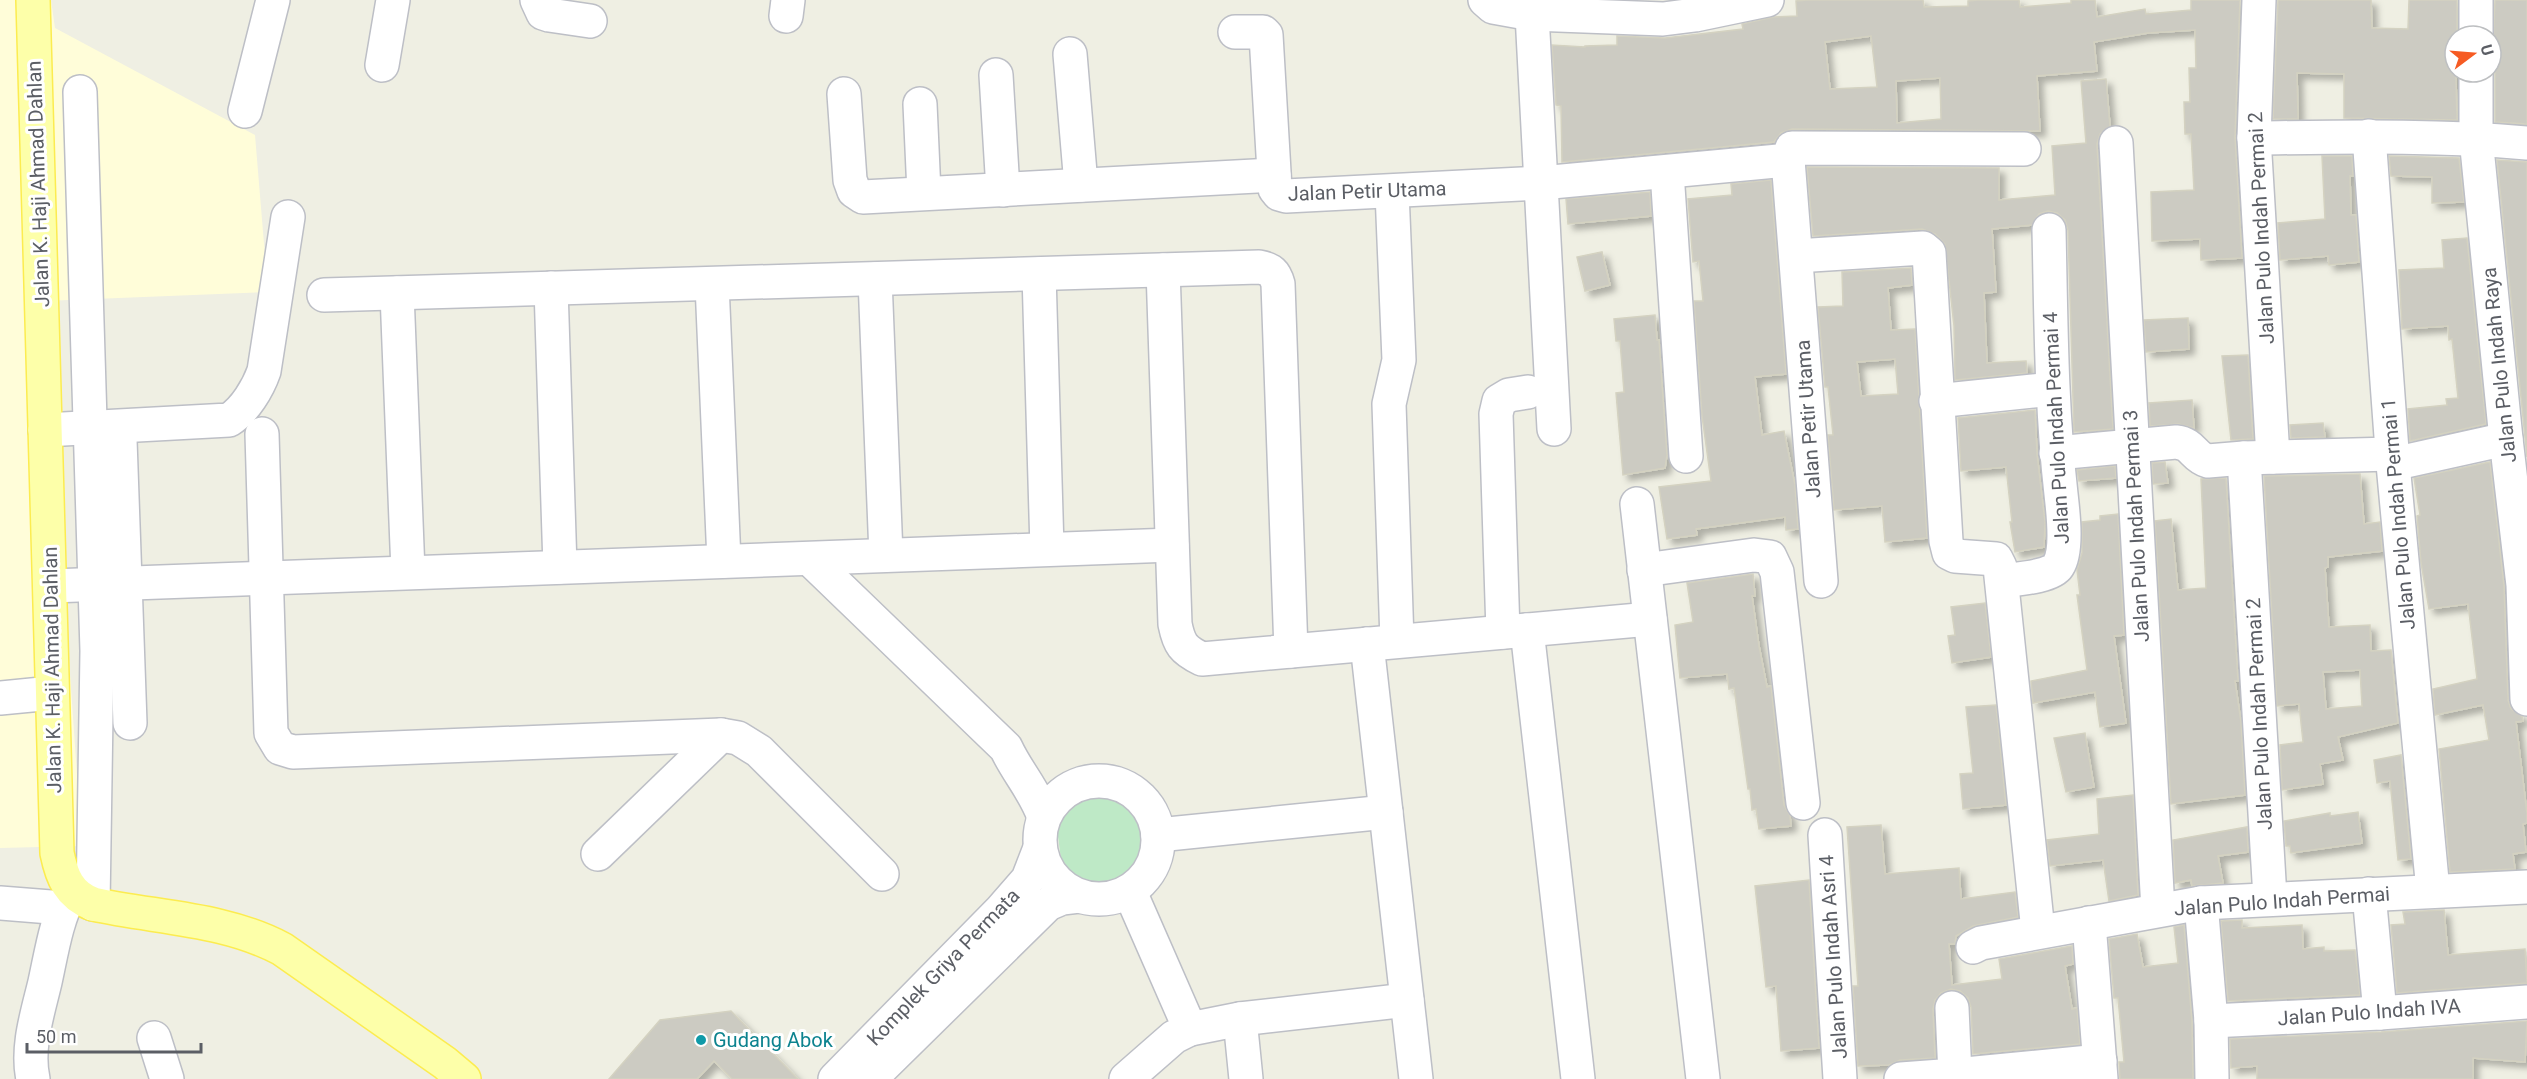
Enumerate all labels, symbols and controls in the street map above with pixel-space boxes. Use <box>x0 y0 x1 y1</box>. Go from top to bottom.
north arrow <box>2443 24 2503 84</box>
text: U <box>2476 42 2498 58</box>
street label: Jalan K. Haji Ahmad Dahlan <box>22 60 54 308</box>
street label: Jalan Pulo Indah Permai 2 <box>2243 111 2279 345</box>
street label: Jalan Petir Utama <box>1287 176 1447 206</box>
street label: Jalan Pulo Indah Raya <box>2477 266 2521 464</box>
street label: Jalan Pulo Indah Permai 4 <box>2038 311 2074 545</box>
street label: Jalan Petir Utama <box>1790 339 1826 499</box>
street label: Jalan Pulo Indah Permai 1 <box>2376 397 2420 631</box>
street label: Jalan Pulo Indah Permai 3 <box>2118 409 2154 643</box>
street label: Jalan K. Haji Ahmad Dahlan <box>38 546 66 794</box>
street label: Jalan Pulo Indah Permai 2 <box>2241 597 2277 831</box>
street label: Jalan Pulo Indah Asri 4 <box>1814 854 1852 1060</box>
street label: Jalan Pulo Indah Permai <box>2173 881 2391 921</box>
street label: Komplek Griya Permata <box>862 883 1024 1051</box>
street label: Jalan Pulo Indah IVA <box>2277 994 2461 1030</box>
scale bar <box>27 1016 201 1054</box>
text: 50 m <box>36 1026 76 1047</box>
place label: Gudang Abok <box>713 1028 834 1052</box>
marker: Gudang Abok <box>694 1033 708 1047</box>

